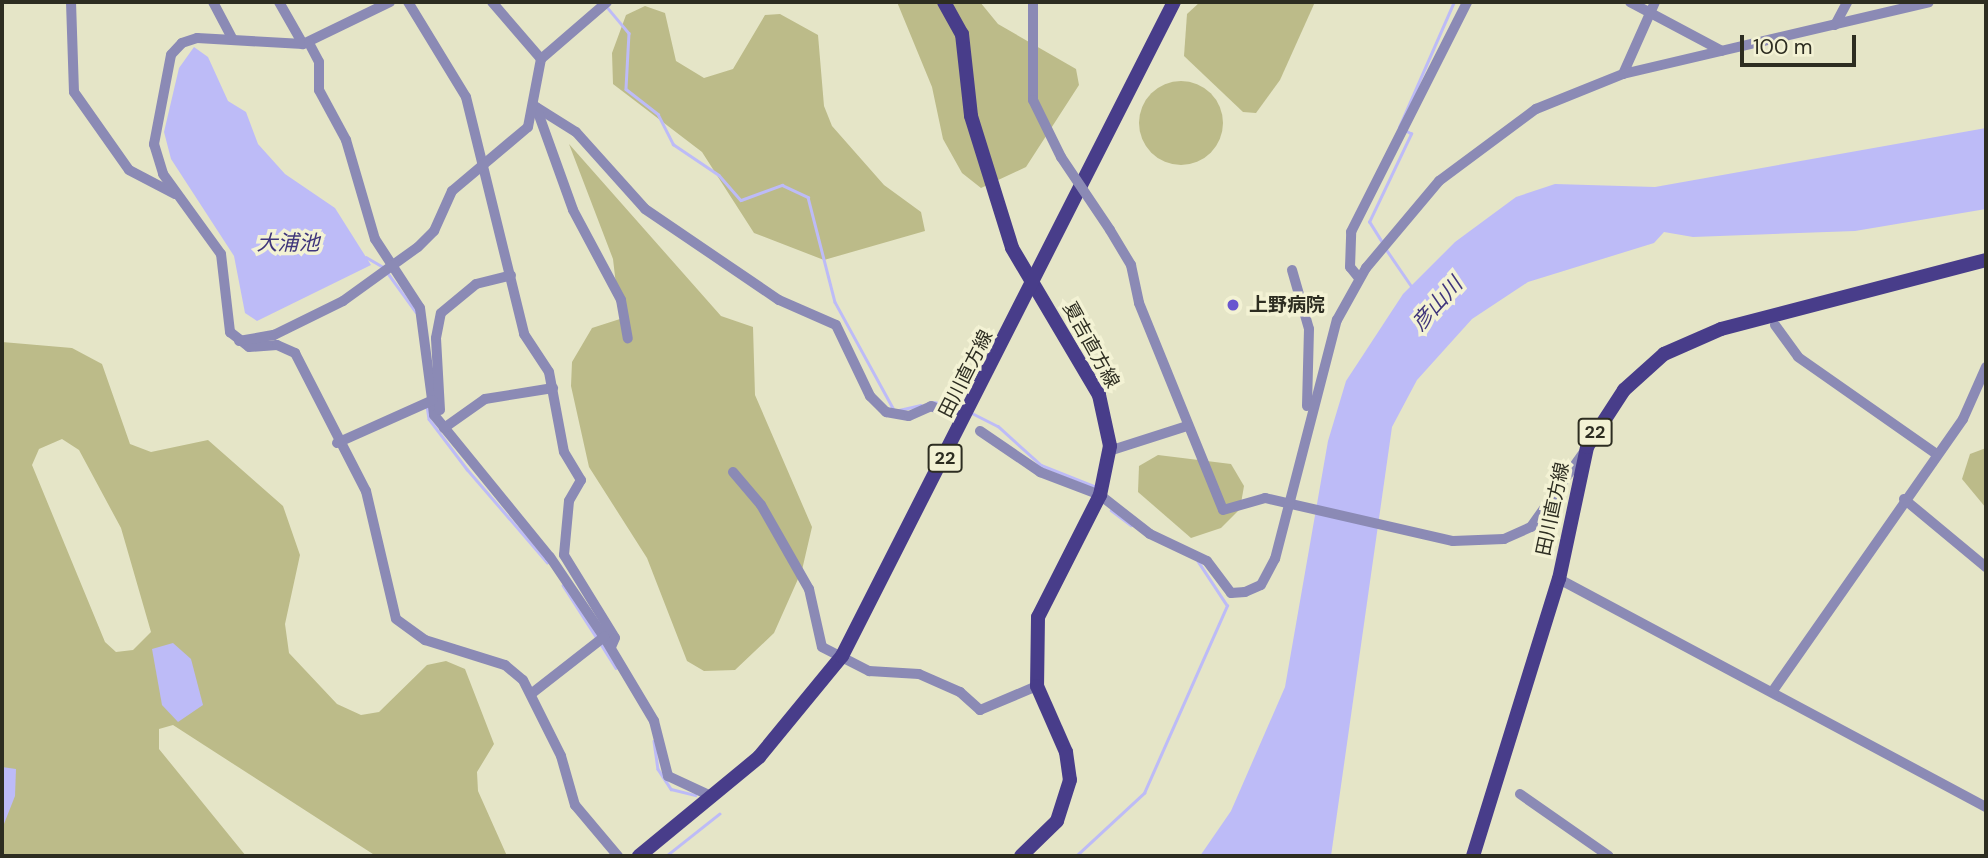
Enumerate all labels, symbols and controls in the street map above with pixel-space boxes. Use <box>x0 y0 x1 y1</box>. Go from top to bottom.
scale bar <box>1743 21 1858 65</box>
text: 100 m <box>1753 33 1813 61</box>
water label: 大浦池 <box>257 230 319 256</box>
water label: 彦山川 <box>1407 272 1467 336</box>
place label: 上野病院 <box>1249 294 1325 316</box>
marker: 上野病院 <box>1223 295 1243 315</box>
street label: 夏吉直方線 <box>1058 298 1124 392</box>
street label: 田川直方線 <box>934 327 998 421</box>
road number: 22 <box>1578 418 1612 446</box>
road number: 22 <box>928 444 962 472</box>
street label: 田川直方線 <box>1532 460 1574 558</box>

